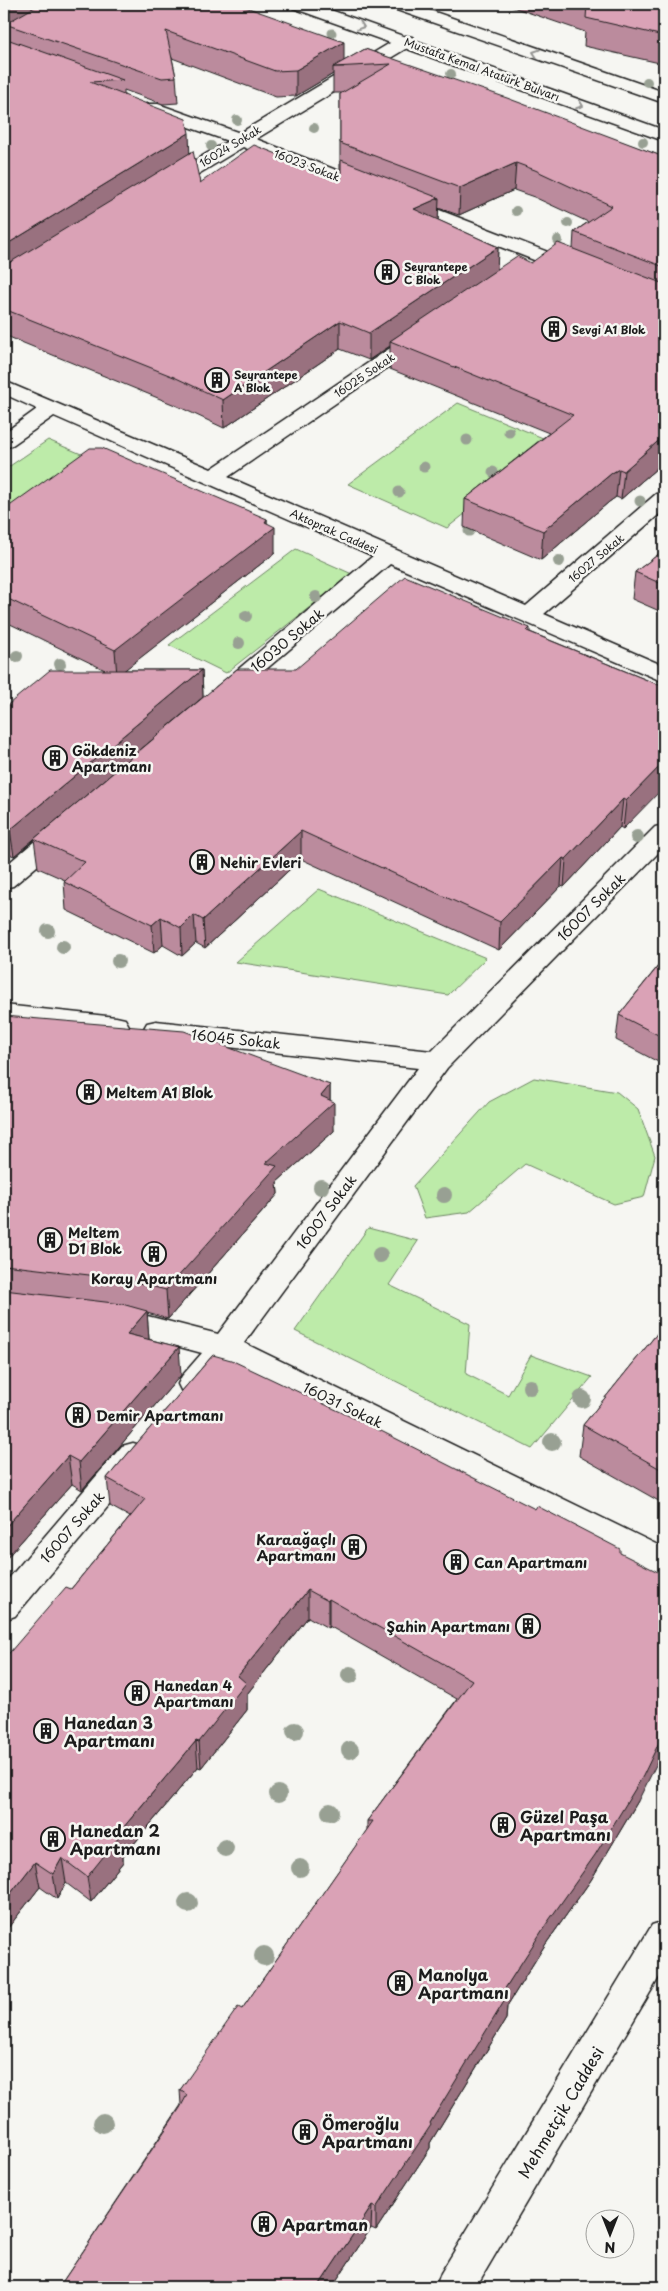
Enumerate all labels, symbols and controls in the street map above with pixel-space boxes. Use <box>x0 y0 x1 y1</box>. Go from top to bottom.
one-way arrow <box>357 20 365 30</box>
street label: Mustafa Kemal Atatürk Bulvarı <box>402 33 562 105</box>
one-way arrow <box>532 48 540 58</box>
one-way arrow <box>575 99 584 109</box>
street label: 16024 Sokak <box>196 120 265 171</box>
street label: 16023 Sokak <box>271 145 343 186</box>
place label: Seyrantepe C Blok <box>404 258 468 288</box>
building icon: Seyrantepe C Blok <box>374 259 400 285</box>
building icon: Sevgi A1 Blok <box>541 316 567 342</box>
place label: Sevgi A1 Blok <box>572 321 646 338</box>
street label: 16025 Sokak <box>330 348 398 402</box>
place label: Seyrantepe A Blok <box>233 366 298 396</box>
building icon: Seyrantepe A Blok <box>204 367 230 393</box>
street label: Aktoprak Caddesi <box>287 504 381 558</box>
street label: 16027 Sokak <box>564 529 628 587</box>
street label: 16030 Sokak <box>246 603 328 677</box>
place label: Gökdeniz Apartmanı <box>72 740 151 777</box>
building icon: Gökdeniz Apartmanı <box>42 745 68 771</box>
building icon: Nehir Evleri <box>189 849 215 875</box>
place label: Nehir Evleri <box>220 852 301 873</box>
street label: 16007 Sokak <box>552 868 630 946</box>
street label: 16045 Sokak <box>190 1024 282 1054</box>
building icon: Meltem A1 Blok <box>76 1079 102 1105</box>
place label: Meltem A1 Blok <box>106 1082 214 1103</box>
street label: 16007 Sokak <box>291 1170 361 1254</box>
place label: Meltem D1 Blok <box>68 1222 122 1259</box>
building icon: Meltem D1 Blok <box>37 1227 63 1253</box>
building icon: Koray Apartmanı <box>141 1241 167 1267</box>
place label: Koray Apartmanı <box>91 1268 217 1289</box>
street label: 16031 Sokak <box>300 1377 386 1433</box>
building icon: Demir Apartmanı <box>65 1402 91 1428</box>
place label: Demir Apartmanı <box>96 1405 223 1426</box>
street label: 16007 Sokak <box>35 1486 109 1567</box>
place label: Karaağaçlı Apartmanı <box>256 1529 336 1566</box>
building icon: Karaağaçlı Apartmanı <box>341 1534 367 1560</box>
building icon: Can Apartmanı <box>443 1549 469 1575</box>
place label: Can Apartmanı <box>474 1552 587 1573</box>
building icon: Şahin Apartmanı <box>515 1613 541 1639</box>
place label: Şahin Apartmanı <box>387 1616 510 1637</box>
place label: Hanedan 4 Apartmanı <box>154 1675 233 1712</box>
building icon: Hanedan 4 Apartmanı <box>124 1680 150 1706</box>
place label: Hanedan 3 Apartmanı <box>64 1710 155 1752</box>
building icon: Hanedan 3 Apartmanı <box>33 1718 59 1744</box>
place label: Güzel Paşa Apartmanı <box>520 1804 611 1846</box>
building icon: Güzel Paşa Apartmanı <box>490 1812 516 1838</box>
place label: Hanedan 2 Apartmanı <box>70 1818 161 1860</box>
building icon: Hanedan 2 Apartmanı <box>40 1826 66 1852</box>
place label: Manolya Apartmanı <box>418 1962 509 2004</box>
building icon: Manolya Apartmanı <box>387 1970 413 1996</box>
street label: Mehmetçik Caddesi <box>511 2042 609 2182</box>
place label: Ömeroğlu Apartmanı <box>322 2111 413 2153</box>
building icon: Ömeroğlu Apartmanı <box>292 2119 318 2145</box>
north arrow <box>586 2208 636 2258</box>
building icon: Apartman <box>251 2211 277 2237</box>
place label: Apartman <box>282 2212 368 2236</box>
text: N <box>604 2237 616 2258</box>

